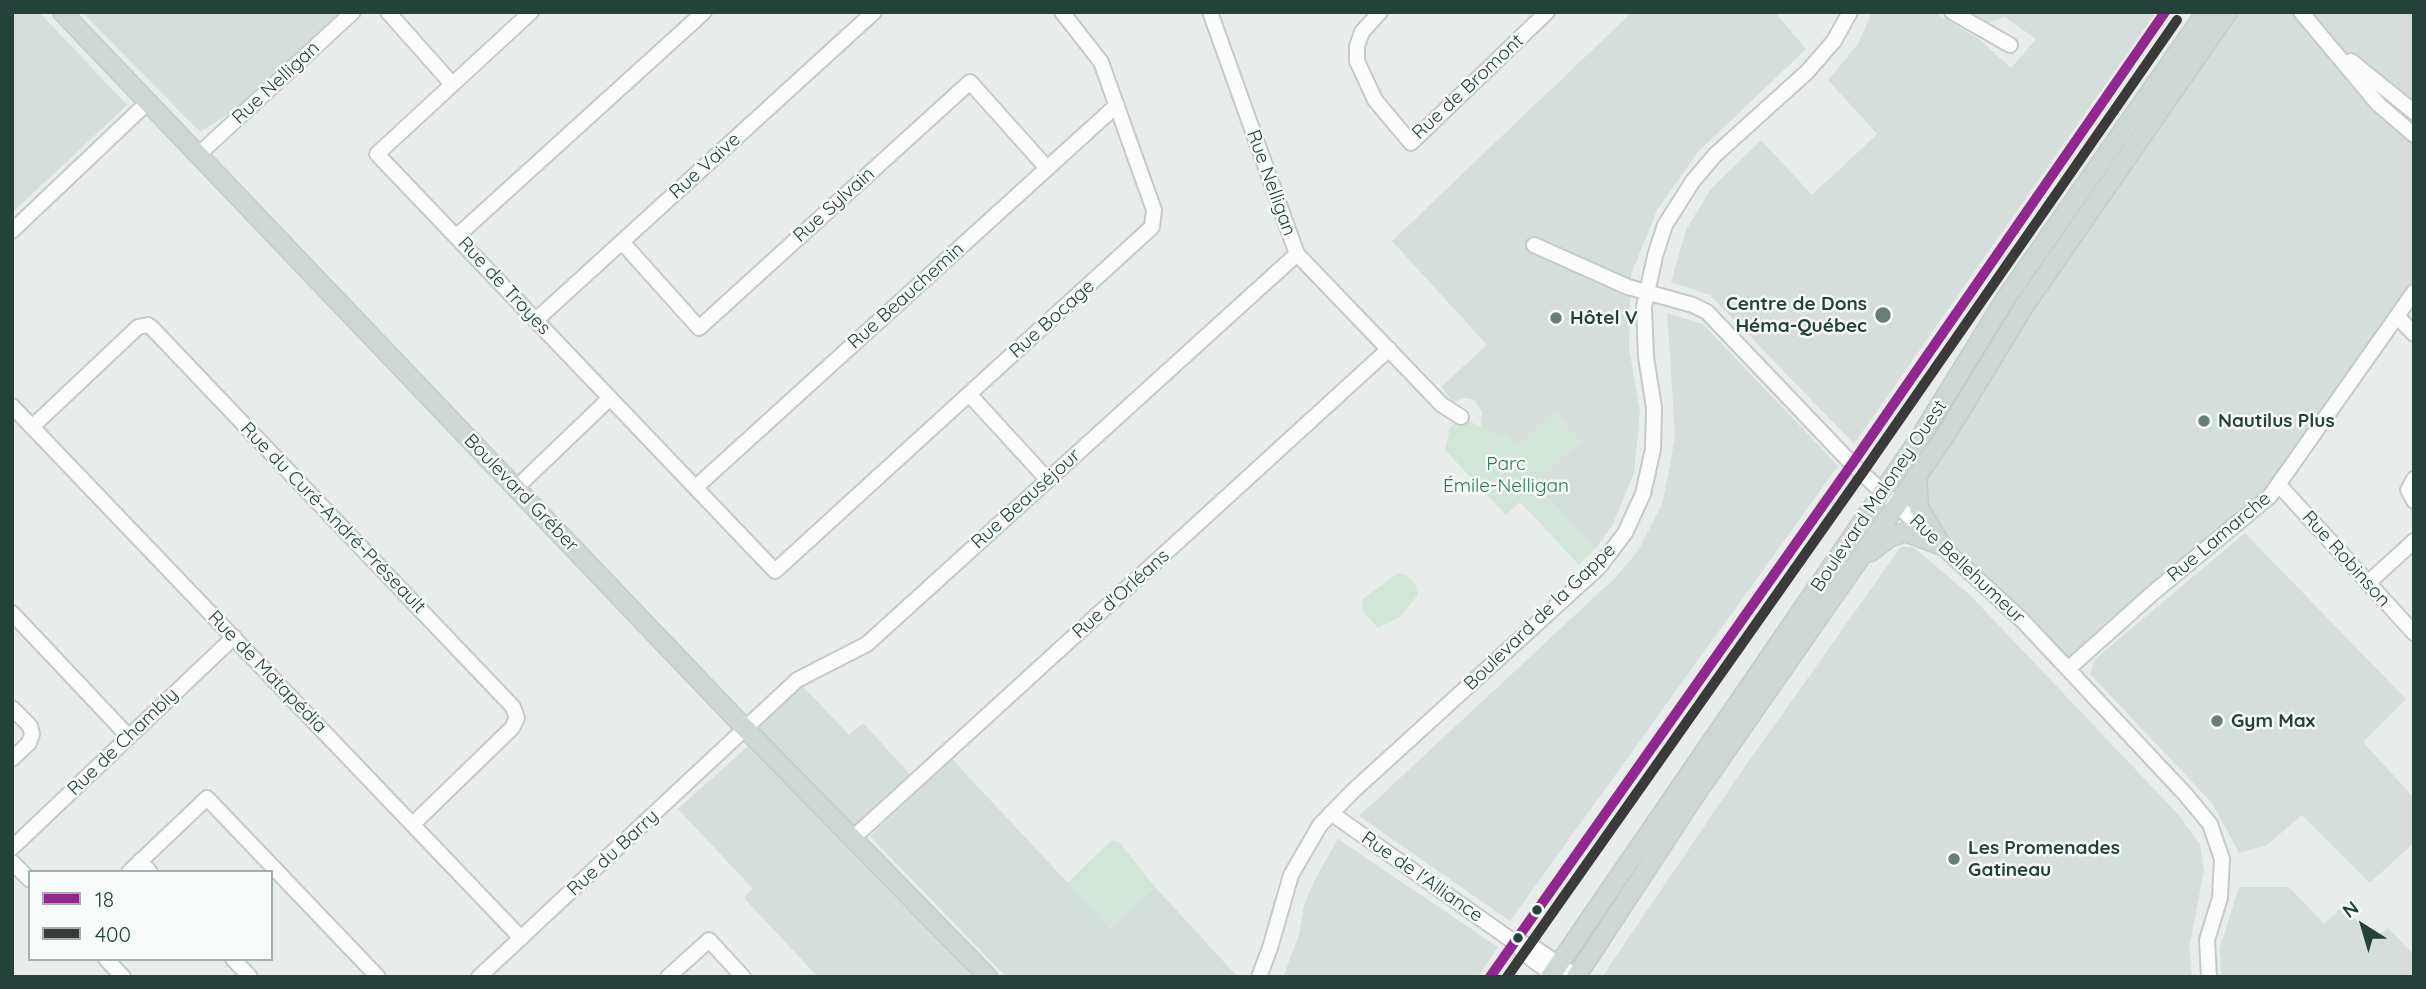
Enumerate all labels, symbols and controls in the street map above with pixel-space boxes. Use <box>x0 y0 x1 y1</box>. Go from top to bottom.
street label: Rue de Bromont <box>1408 30 1528 144</box>
street label: Rue Nelligan <box>228 37 324 129</box>
street label: Rue Nelligan <box>1241 127 1301 239</box>
street label: Rue Vaive <box>665 128 745 204</box>
street label: Rue Sylvain <box>789 163 879 247</box>
street label: Rue de Troyes <box>453 232 555 340</box>
street label: Rue Beauchemin <box>843 238 969 354</box>
street label: Rue Bocage <box>1005 275 1099 363</box>
place label: Centre de Dons Héma-Québec <box>1726 293 1867 337</box>
marker: Centre de Dons Héma-Québec <box>1873 305 1893 325</box>
place label: Hôtel V <box>1570 307 1638 329</box>
marker: Hôtel V <box>1548 310 1564 326</box>
street label: Boulevard Maloney Ouest <box>1806 396 1952 596</box>
place label: Nautilus Plus <box>2218 410 2335 432</box>
marker: Nautilus Plus <box>2196 413 2212 429</box>
street label: Rue du Curé-André-Préseault <box>236 418 430 618</box>
street label: Boulevard Gréber <box>459 429 583 557</box>
street label: Rue Beauséjour <box>967 444 1085 554</box>
park label: Parc Émile-Nelligan <box>1443 453 1569 497</box>
street label: Rue Lamarche <box>2163 487 2275 587</box>
street label: Rue Robinson <box>2297 506 2395 612</box>
street label: Rue Bellehumeur <box>1905 510 2029 628</box>
street label: Boulevard de la Gappe <box>1459 539 1621 695</box>
street label: Rue d'Orléans <box>1068 544 1174 644</box>
street label: Rue de Matapédia <box>203 606 331 738</box>
street label: Rue de Chambly <box>63 683 183 801</box>
place label: Gym Max <box>2231 710 2315 732</box>
marker: Gym Max <box>2209 713 2225 729</box>
street label: Rue du Barry <box>563 805 663 901</box>
street label: Rue de l'Alliance <box>1357 827 1487 927</box>
place label: Les Promenades Gatineau <box>1968 837 2120 881</box>
marker: Les Promenades Gatineau <box>1946 851 1962 867</box>
legend <box>28 870 273 961</box>
text: 18 <box>95 886 114 912</box>
north arrow <box>2328 891 2398 961</box>
text: N <box>2338 895 2363 923</box>
unlabelled marker <box>1530 903 1544 917</box>
text: 400 <box>95 921 131 947</box>
unlabelled marker <box>1511 931 1525 945</box>

